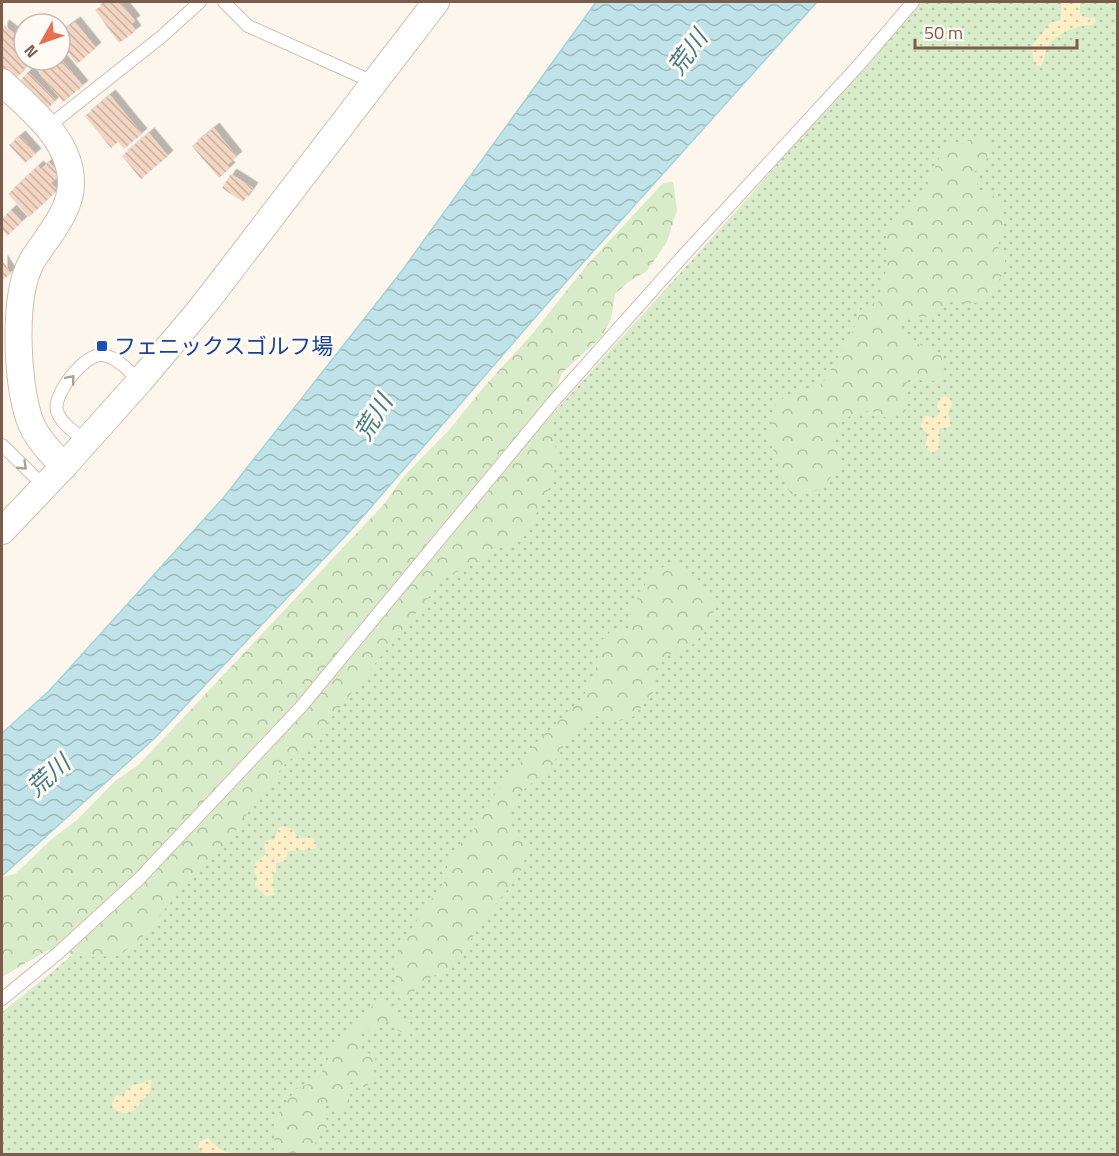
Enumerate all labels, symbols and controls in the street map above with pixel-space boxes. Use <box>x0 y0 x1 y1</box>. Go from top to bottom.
north arrow <box>12 12 72 72</box>
scale bar <box>915 12 1077 50</box>
text: 50 m <box>924 19 963 46</box>
water label: 荒川 <box>658 20 717 82</box>
text: N <box>18 40 43 64</box>
place label: フェニックスゴルフ場 <box>114 329 333 363</box>
marker: フェニックスゴルフ場 <box>95 339 109 353</box>
one-way arrow <box>64 375 75 386</box>
water label: 荒川 <box>345 385 402 447</box>
one-way arrow <box>15 458 26 469</box>
water label: 荒川 <box>18 744 80 804</box>

